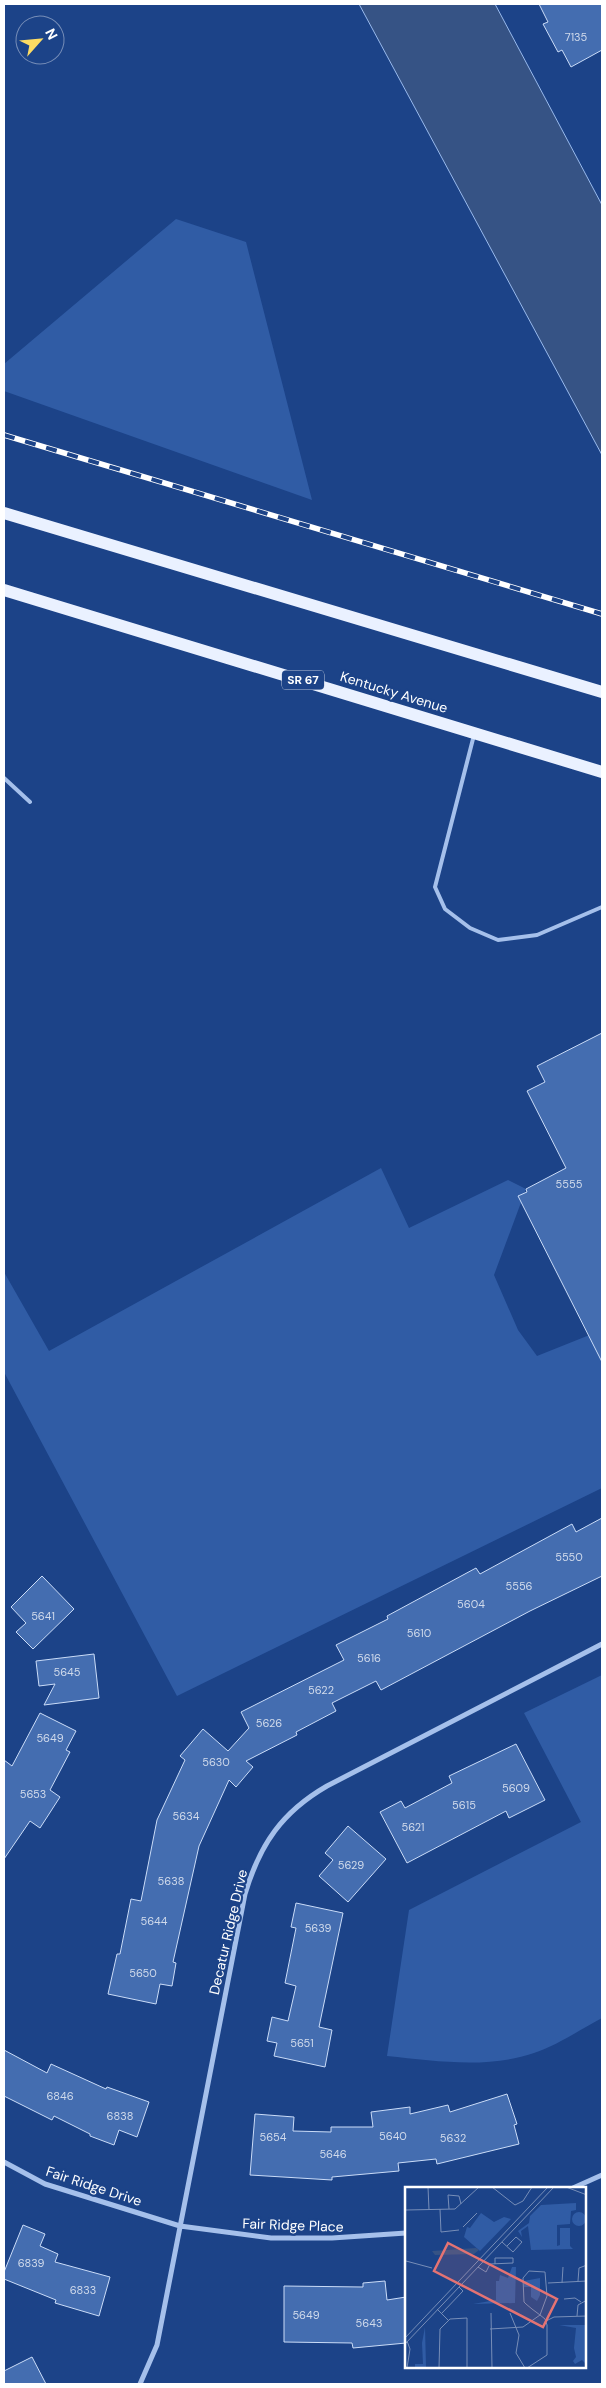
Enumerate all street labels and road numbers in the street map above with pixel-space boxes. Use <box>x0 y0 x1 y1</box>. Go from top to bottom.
street label: Kentucky Avenue <box>338 667 450 717</box>
road number: SR 67 <box>282 670 324 690</box>
street label: Decatur Ridge Drive <box>205 1867 251 1997</box>
street label: Fair Ridge Drive <box>44 2162 144 2210</box>
street label: Fair Ridge Place <box>242 2214 344 2236</box>

